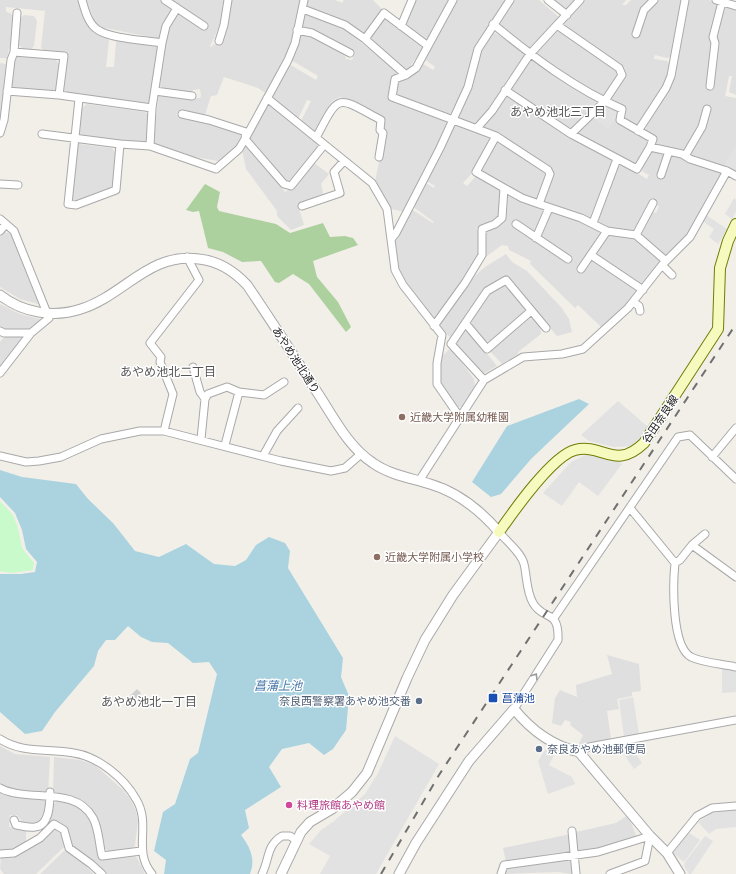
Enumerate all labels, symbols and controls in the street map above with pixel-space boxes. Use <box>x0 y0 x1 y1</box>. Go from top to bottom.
district label: あやめ池北三丁目 <box>510 104 606 119</box>
street label: あやめ池北通り <box>270 324 323 396</box>
district label: あやめ池北二丁目 <box>120 364 216 379</box>
street label: 谷田奈良線 <box>639 392 680 445</box>
place label: 近畿大学附属幼稚園 <box>410 410 509 423</box>
marker: 近畿大学附属幼稚園 <box>397 412 407 422</box>
place label: 近畿大学附属小学校 <box>385 550 484 563</box>
marker: 近畿大学附属小学校 <box>372 552 382 562</box>
one-way arrow <box>530 673 538 680</box>
water label: 菖蒲上池 <box>254 678 303 693</box>
place label: 菖蒲池 <box>502 691 535 704</box>
marker: 菖蒲池 <box>487 692 499 704</box>
district label: あやめ池北一丁目 <box>101 694 197 709</box>
place label: 奈良西警察署あやめ池交番 <box>279 694 411 707</box>
marker: 奈良西警察署あやめ池交番 <box>414 696 424 706</box>
place label: 奈良あやめ池郵便局 <box>547 742 646 755</box>
marker: 奈良あやめ池郵便局 <box>534 744 544 754</box>
place label: 料理旅館あやめ館 <box>297 798 385 811</box>
marker: 料理旅館あやめ館 <box>284 800 294 810</box>

